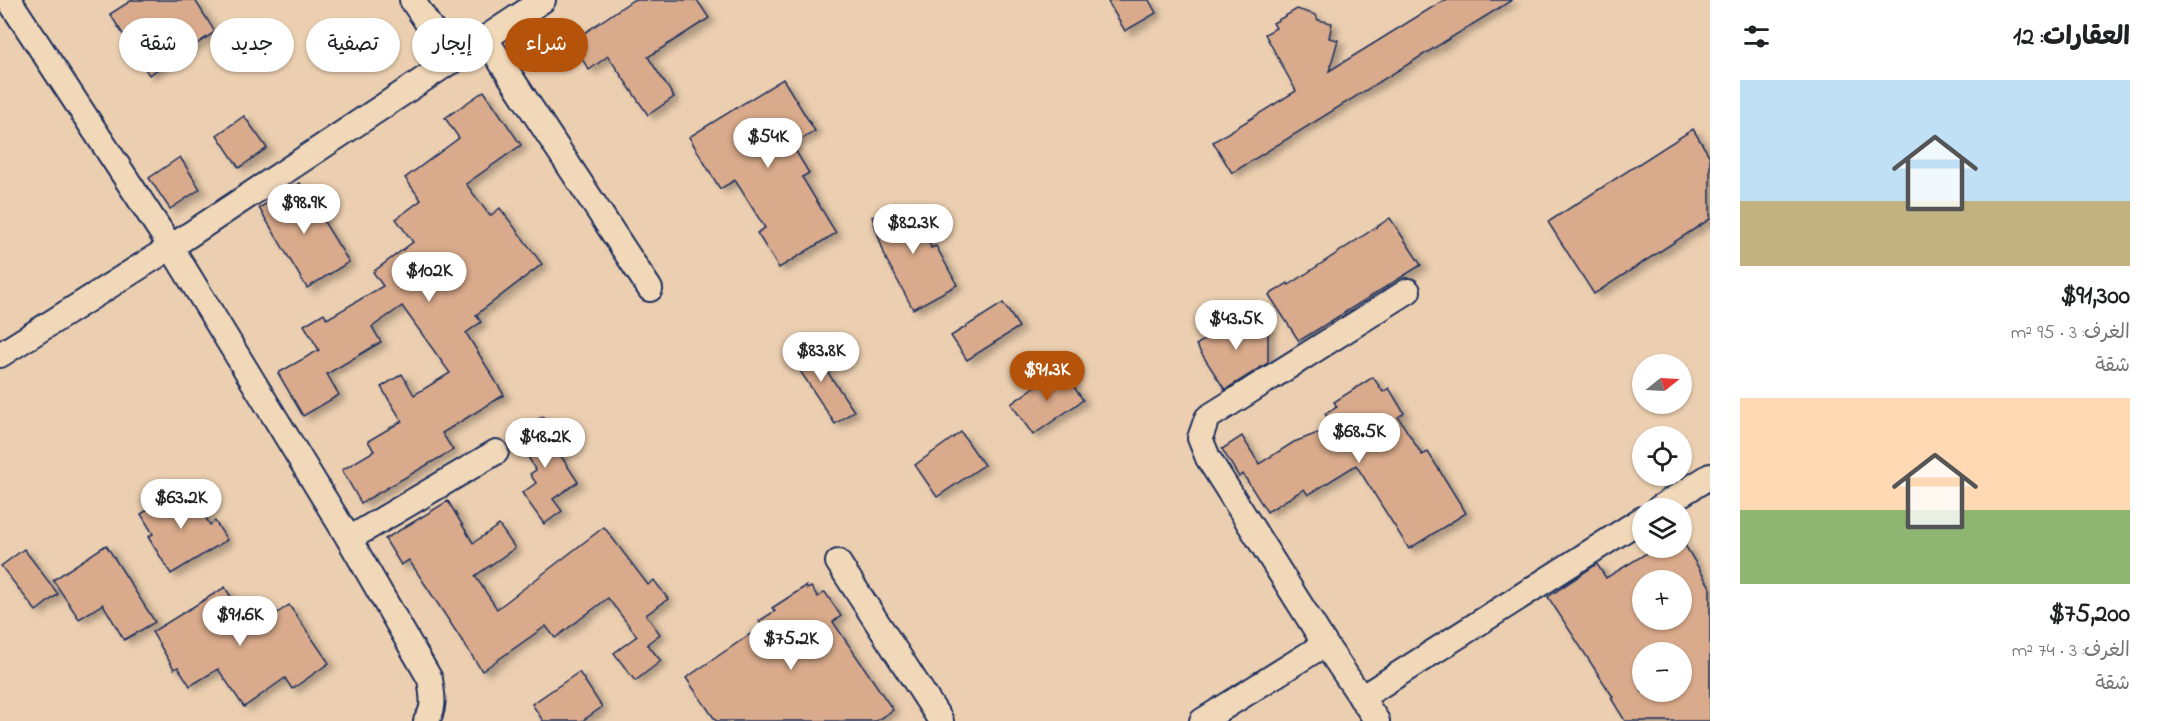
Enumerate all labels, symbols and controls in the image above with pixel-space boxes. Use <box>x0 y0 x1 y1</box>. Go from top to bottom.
chip: شقة <box>119 18 198 72</box>
chip: جديد <box>210 18 294 72</box>
chip: تصفية <box>306 18 400 72</box>
chip: إيجار <box>412 18 493 72</box>
chip: شراء <box>505 18 588 72</box>
text: العقارات: 12 <box>2013 19 2130 57</box>
icon: filters <box>1740 20 1773 53</box>
pin: $54K <box>732 118 804 169</box>
icon: home <box>1881 119 1989 227</box>
text: $54K <box>747 123 789 152</box>
pin: $98.9K <box>255 184 353 235</box>
text: $98.9K <box>281 189 327 218</box>
pin: $82.3K <box>864 204 962 255</box>
text: $82.3K <box>887 209 939 238</box>
pin: $102K <box>387 252 471 303</box>
text: $102K <box>406 257 452 286</box>
text: $91,300 <box>2061 278 2130 316</box>
pin: $43.5K <box>1187 300 1285 351</box>
text: $43.5K <box>1209 305 1263 334</box>
text: الغرف: 3 · 95 m² <box>2011 319 2130 348</box>
pin: $83.8K <box>772 332 870 383</box>
text: $83.8K <box>796 337 846 366</box>
pin: $91.3K <box>998 351 1096 402</box>
text: شقة <box>2095 352 2130 381</box>
north arrow <box>1632 354 1692 414</box>
map controls <box>1632 354 1692 702</box>
text: $91.3K <box>1024 356 1070 385</box>
pin: $68.5K <box>1310 413 1408 464</box>
pin: $48.2K <box>496 418 594 469</box>
text: $68.5K <box>1332 418 1386 447</box>
text: $48.2K <box>519 423 571 452</box>
button: locate <box>1632 426 1692 486</box>
icon: home <box>1881 437 1989 545</box>
pin: $63.2K <box>132 479 230 530</box>
text: $63.2K <box>155 484 207 513</box>
button: layers <box>1632 498 1692 558</box>
button: + <box>1632 570 1692 630</box>
pin: $91.6K <box>191 596 289 647</box>
text: $75,200 <box>2049 596 2130 634</box>
text: $91.6K <box>216 601 264 630</box>
pin: $75.2K <box>742 620 840 671</box>
text: $75.2K <box>763 625 819 654</box>
text: الغرف: 3 · 74 m² <box>2012 637 2130 666</box>
button: − <box>1632 642 1692 702</box>
text: شقة <box>2095 670 2130 699</box>

